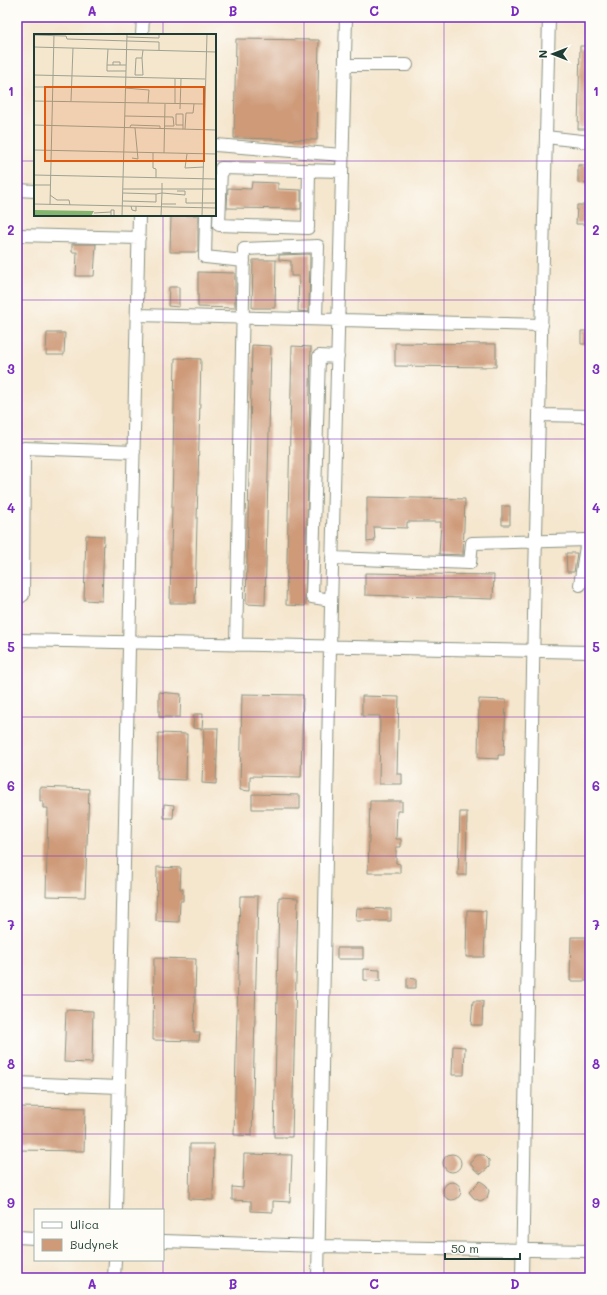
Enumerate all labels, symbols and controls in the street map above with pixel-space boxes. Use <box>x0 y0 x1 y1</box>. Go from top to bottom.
text: A <box>87 2 97 19</box>
text: B <box>229 2 238 19</box>
text: C <box>369 2 379 19</box>
text: D <box>510 2 520 19</box>
inset map <box>34 34 216 216</box>
north arrow <box>533 34 573 74</box>
text: N <box>535 50 550 58</box>
text: 1 <box>8 82 14 99</box>
text: 1 <box>593 82 599 99</box>
text: 2 <box>7 221 15 238</box>
text: 2 <box>592 221 600 238</box>
text: 3 <box>7 360 15 377</box>
text: 3 <box>592 360 600 377</box>
text: 4 <box>7 499 15 516</box>
text: 4 <box>592 499 600 516</box>
text: 5 <box>7 638 15 655</box>
text: 5 <box>592 638 600 655</box>
text: 6 <box>7 777 15 794</box>
text: 6 <box>592 777 600 794</box>
text: 7 <box>7 916 15 933</box>
text: 7 <box>592 916 600 933</box>
text: 8 <box>7 1055 15 1072</box>
text: 8 <box>592 1055 600 1072</box>
text: 9 <box>7 1194 15 1211</box>
text: 9 <box>592 1194 600 1211</box>
legend <box>34 1209 164 1261</box>
text: Ulica <box>70 1216 99 1232</box>
scale bar <box>445 1235 520 1261</box>
text: Budynek <box>70 1236 118 1252</box>
text: 50 m <box>451 1240 479 1256</box>
text: A <box>87 1275 97 1292</box>
text: B <box>229 1275 238 1292</box>
text: C <box>369 1275 379 1292</box>
text: D <box>510 1275 520 1292</box>

